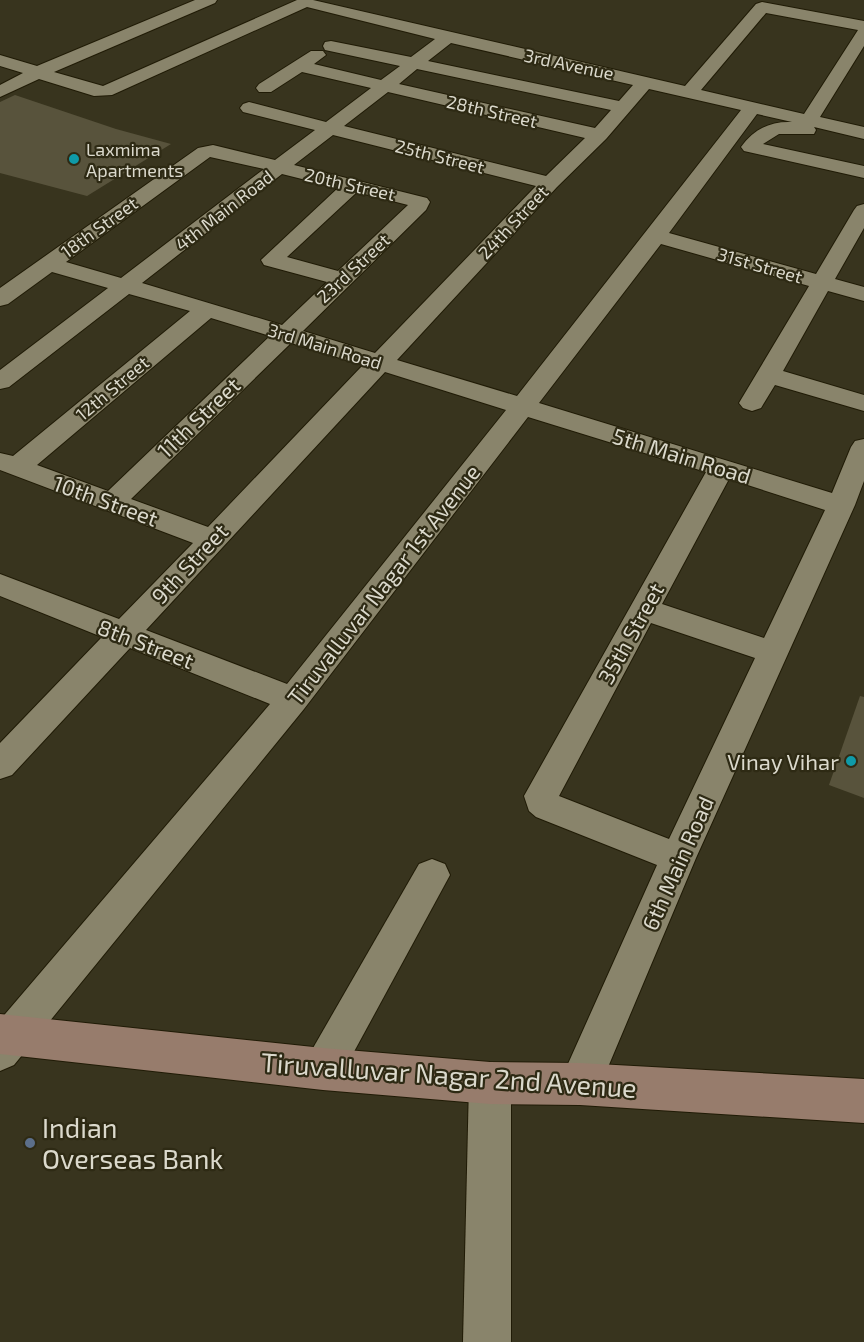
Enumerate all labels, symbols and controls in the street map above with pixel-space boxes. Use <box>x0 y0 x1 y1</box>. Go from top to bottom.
street label: 3rd Avenue <box>522 44 616 84</box>
street label: 28th Street <box>445 90 540 132</box>
street label: 25th Street <box>393 134 487 178</box>
place label: Laxmima Apartments <box>86 138 184 181</box>
marker: Laxmima Apartments <box>67 152 81 166</box>
street label: 20th Street <box>303 163 398 205</box>
street label: 4th Main Road <box>171 165 277 255</box>
street label: 24th Street <box>473 181 553 263</box>
street label: 18th Street <box>56 192 142 262</box>
street label: 23rd Street <box>312 229 394 307</box>
street label: 31st Street <box>715 242 805 288</box>
street label: 3rd Main Road <box>266 318 384 374</box>
street label: 12th Street <box>71 351 153 425</box>
street label: 11th Street <box>151 371 245 463</box>
street label: 5th Main Road <box>610 422 754 488</box>
street label: Tiruvalluvar Nagar 1st Avenue <box>281 459 485 709</box>
street label: 10th Street <box>50 469 162 531</box>
street label: 9th Street <box>145 518 233 608</box>
street label: 35th Street <box>592 578 668 688</box>
street label: 8th Street <box>94 613 198 673</box>
place label: Vinay Vihar <box>727 748 839 774</box>
marker: Vinay Vihar <box>844 754 858 768</box>
street label: 6th Main Road <box>636 792 718 934</box>
street label: Tiruvalluvar Nagar 2nd Avenue <box>260 1045 638 1104</box>
place label: Indian Overseas Bank <box>42 1111 224 1174</box>
marker: Indian Overseas Bank <box>23 1136 37 1150</box>

